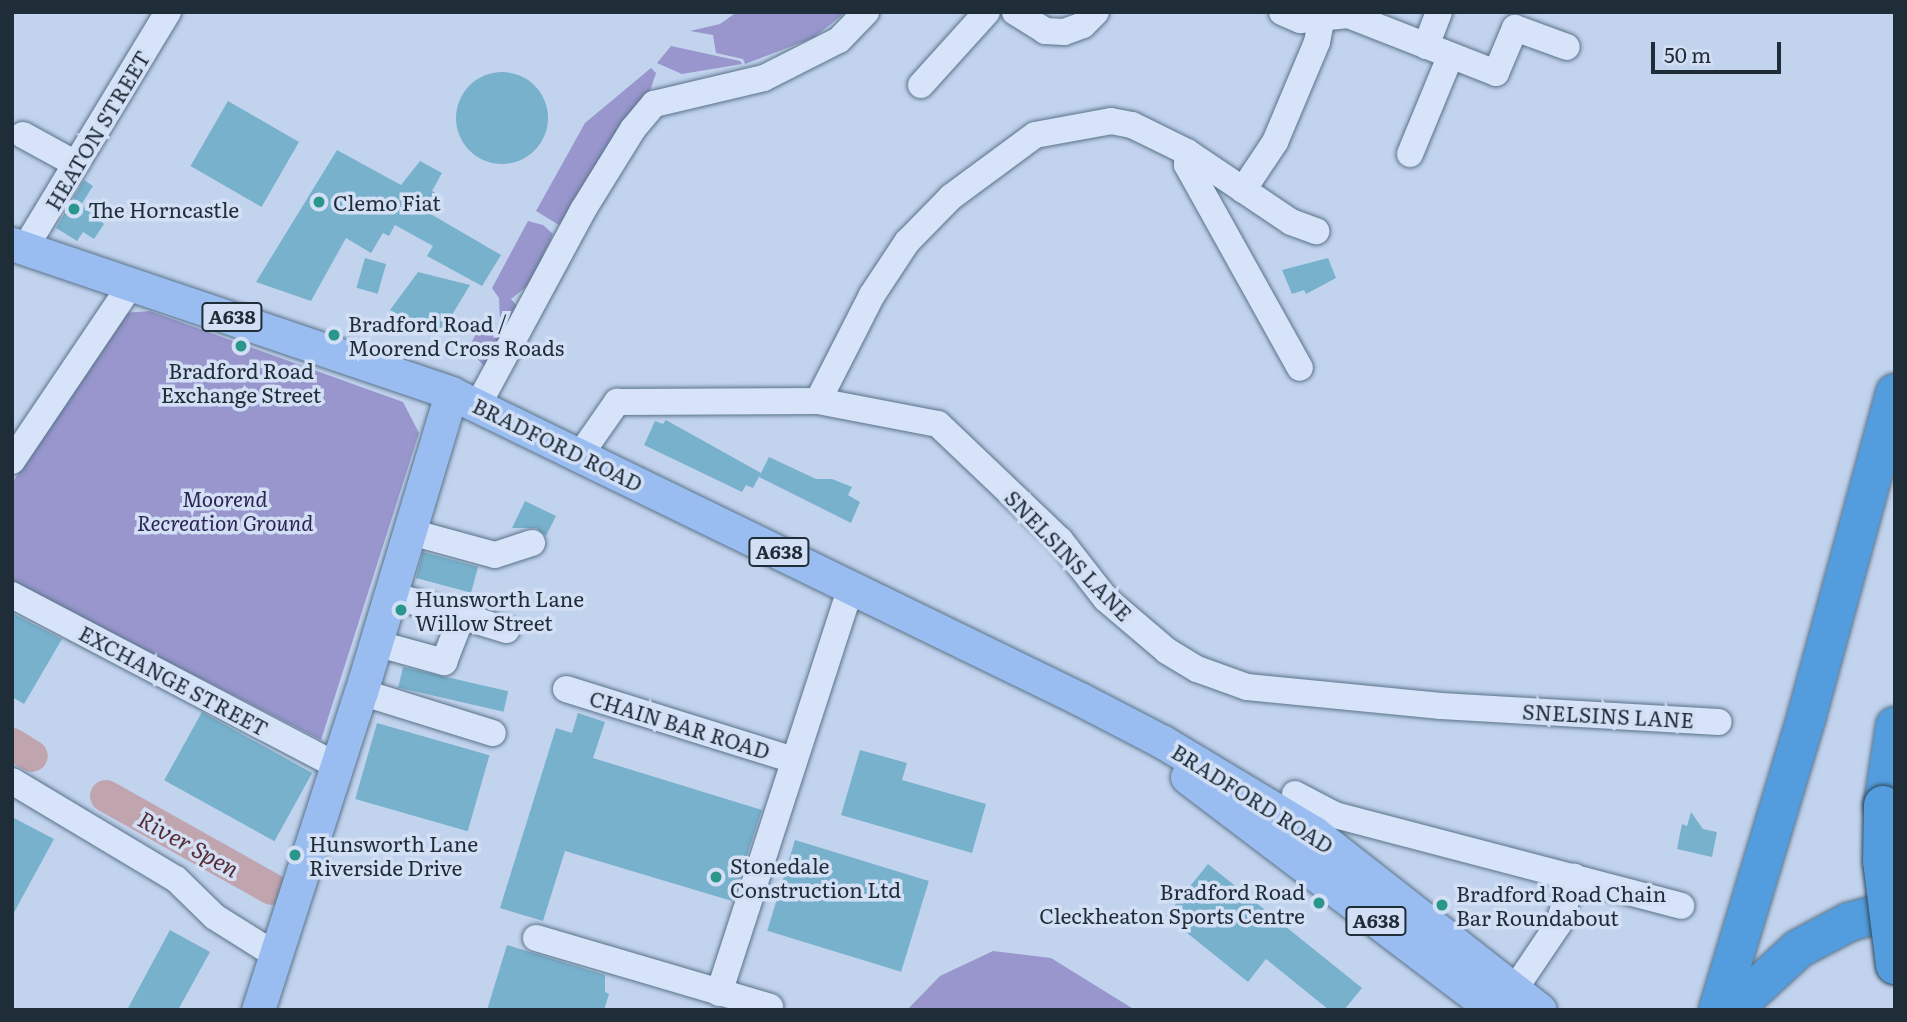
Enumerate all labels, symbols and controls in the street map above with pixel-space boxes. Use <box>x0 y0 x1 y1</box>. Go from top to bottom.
scale bar <box>1655 28 1784 72</box>
text: 50 m <box>1664 38 1711 69</box>
street label: HEATON STREET <box>39 46 155 214</box>
place label: Clemo Fiat <box>333 189 441 215</box>
marker: Clemo Fiat <box>311 194 327 210</box>
place label: The Horncastle <box>88 196 239 222</box>
marker: The Horncastle <box>66 201 82 217</box>
road number: A638 <box>201 302 264 332</box>
place label: Bradford Road / Moorend Cross Roads <box>348 310 564 360</box>
marker: Bradford Road / Moorend Cross Roads <box>326 327 342 343</box>
marker: Bradford Road Exchange Street <box>233 338 249 354</box>
place label: Bradford Road Exchange Street <box>161 357 321 407</box>
street label: BRADFORD ROAD <box>469 392 647 496</box>
street label: SNELSINS LANE <box>1000 484 1138 626</box>
park label: Moorend Recreation Ground <box>137 485 313 535</box>
road number: A638 <box>748 537 810 568</box>
place label: Hunsworth Lane Willow Street <box>415 585 584 635</box>
marker: Hunsworth Lane Willow Street <box>393 602 409 618</box>
street label: EXCHANGE STREET <box>75 619 273 741</box>
street label: CHAIN BAR ROAD <box>587 685 773 763</box>
street label: SNELSINS LANE <box>1522 698 1694 732</box>
street label: BRADFORD ROAD <box>1168 738 1338 858</box>
water label: River Spen <box>134 804 244 882</box>
place label: Hunsworth Lane Riverside Drive <box>309 830 478 880</box>
marker: Hunsworth Lane Riverside Drive <box>287 847 303 863</box>
place label: Stonedale Construction Ltd <box>730 852 901 902</box>
marker: Stonedale Construction Ltd <box>708 869 724 885</box>
place label: Bradford Road Cleckheaton Sports Centre <box>1039 878 1305 928</box>
place label: Bradford Road Chain Bar Roundabout <box>1456 880 1666 930</box>
marker: Bradford Road Cleckheaton Sports Centre <box>1311 895 1327 911</box>
marker: Bradford Road Chain Bar Roundabout <box>1434 897 1450 913</box>
road number: A638 <box>1344 906 1408 937</box>

